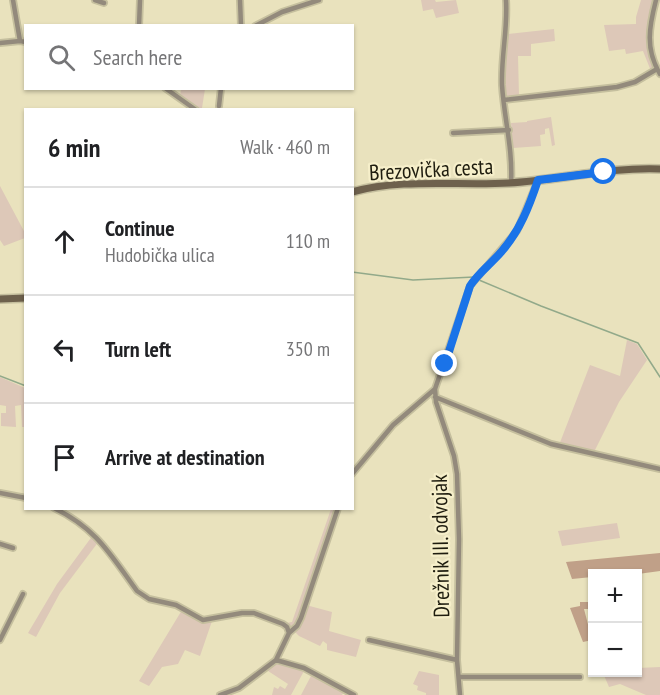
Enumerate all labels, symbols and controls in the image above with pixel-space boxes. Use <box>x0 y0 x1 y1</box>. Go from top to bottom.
search box <box>24 24 354 90</box>
icon: search <box>45 41 78 74</box>
text: Search here <box>93 43 182 71</box>
text: 6 min <box>48 131 101 164</box>
text: Walk · 460 m <box>240 134 330 160</box>
street label: Brezovička cesta <box>368 152 494 186</box>
route start <box>590 158 616 184</box>
text: Continue <box>105 214 175 242</box>
icon: ahead <box>48 225 81 258</box>
text: 110 m <box>286 228 330 254</box>
text: Hudobička ulica <box>105 242 215 268</box>
icon: left <box>48 333 81 366</box>
text: Turn left <box>105 335 171 363</box>
text: 350 m <box>286 336 330 362</box>
route end <box>431 350 457 376</box>
icon: arrive <box>48 441 81 474</box>
text: Arrive at destination <box>105 443 265 471</box>
street label: Drežnik III. odvojak <box>425 474 455 618</box>
map controls <box>588 569 642 677</box>
button: + <box>588 569 642 623</box>
button: − <box>588 623 642 677</box>

